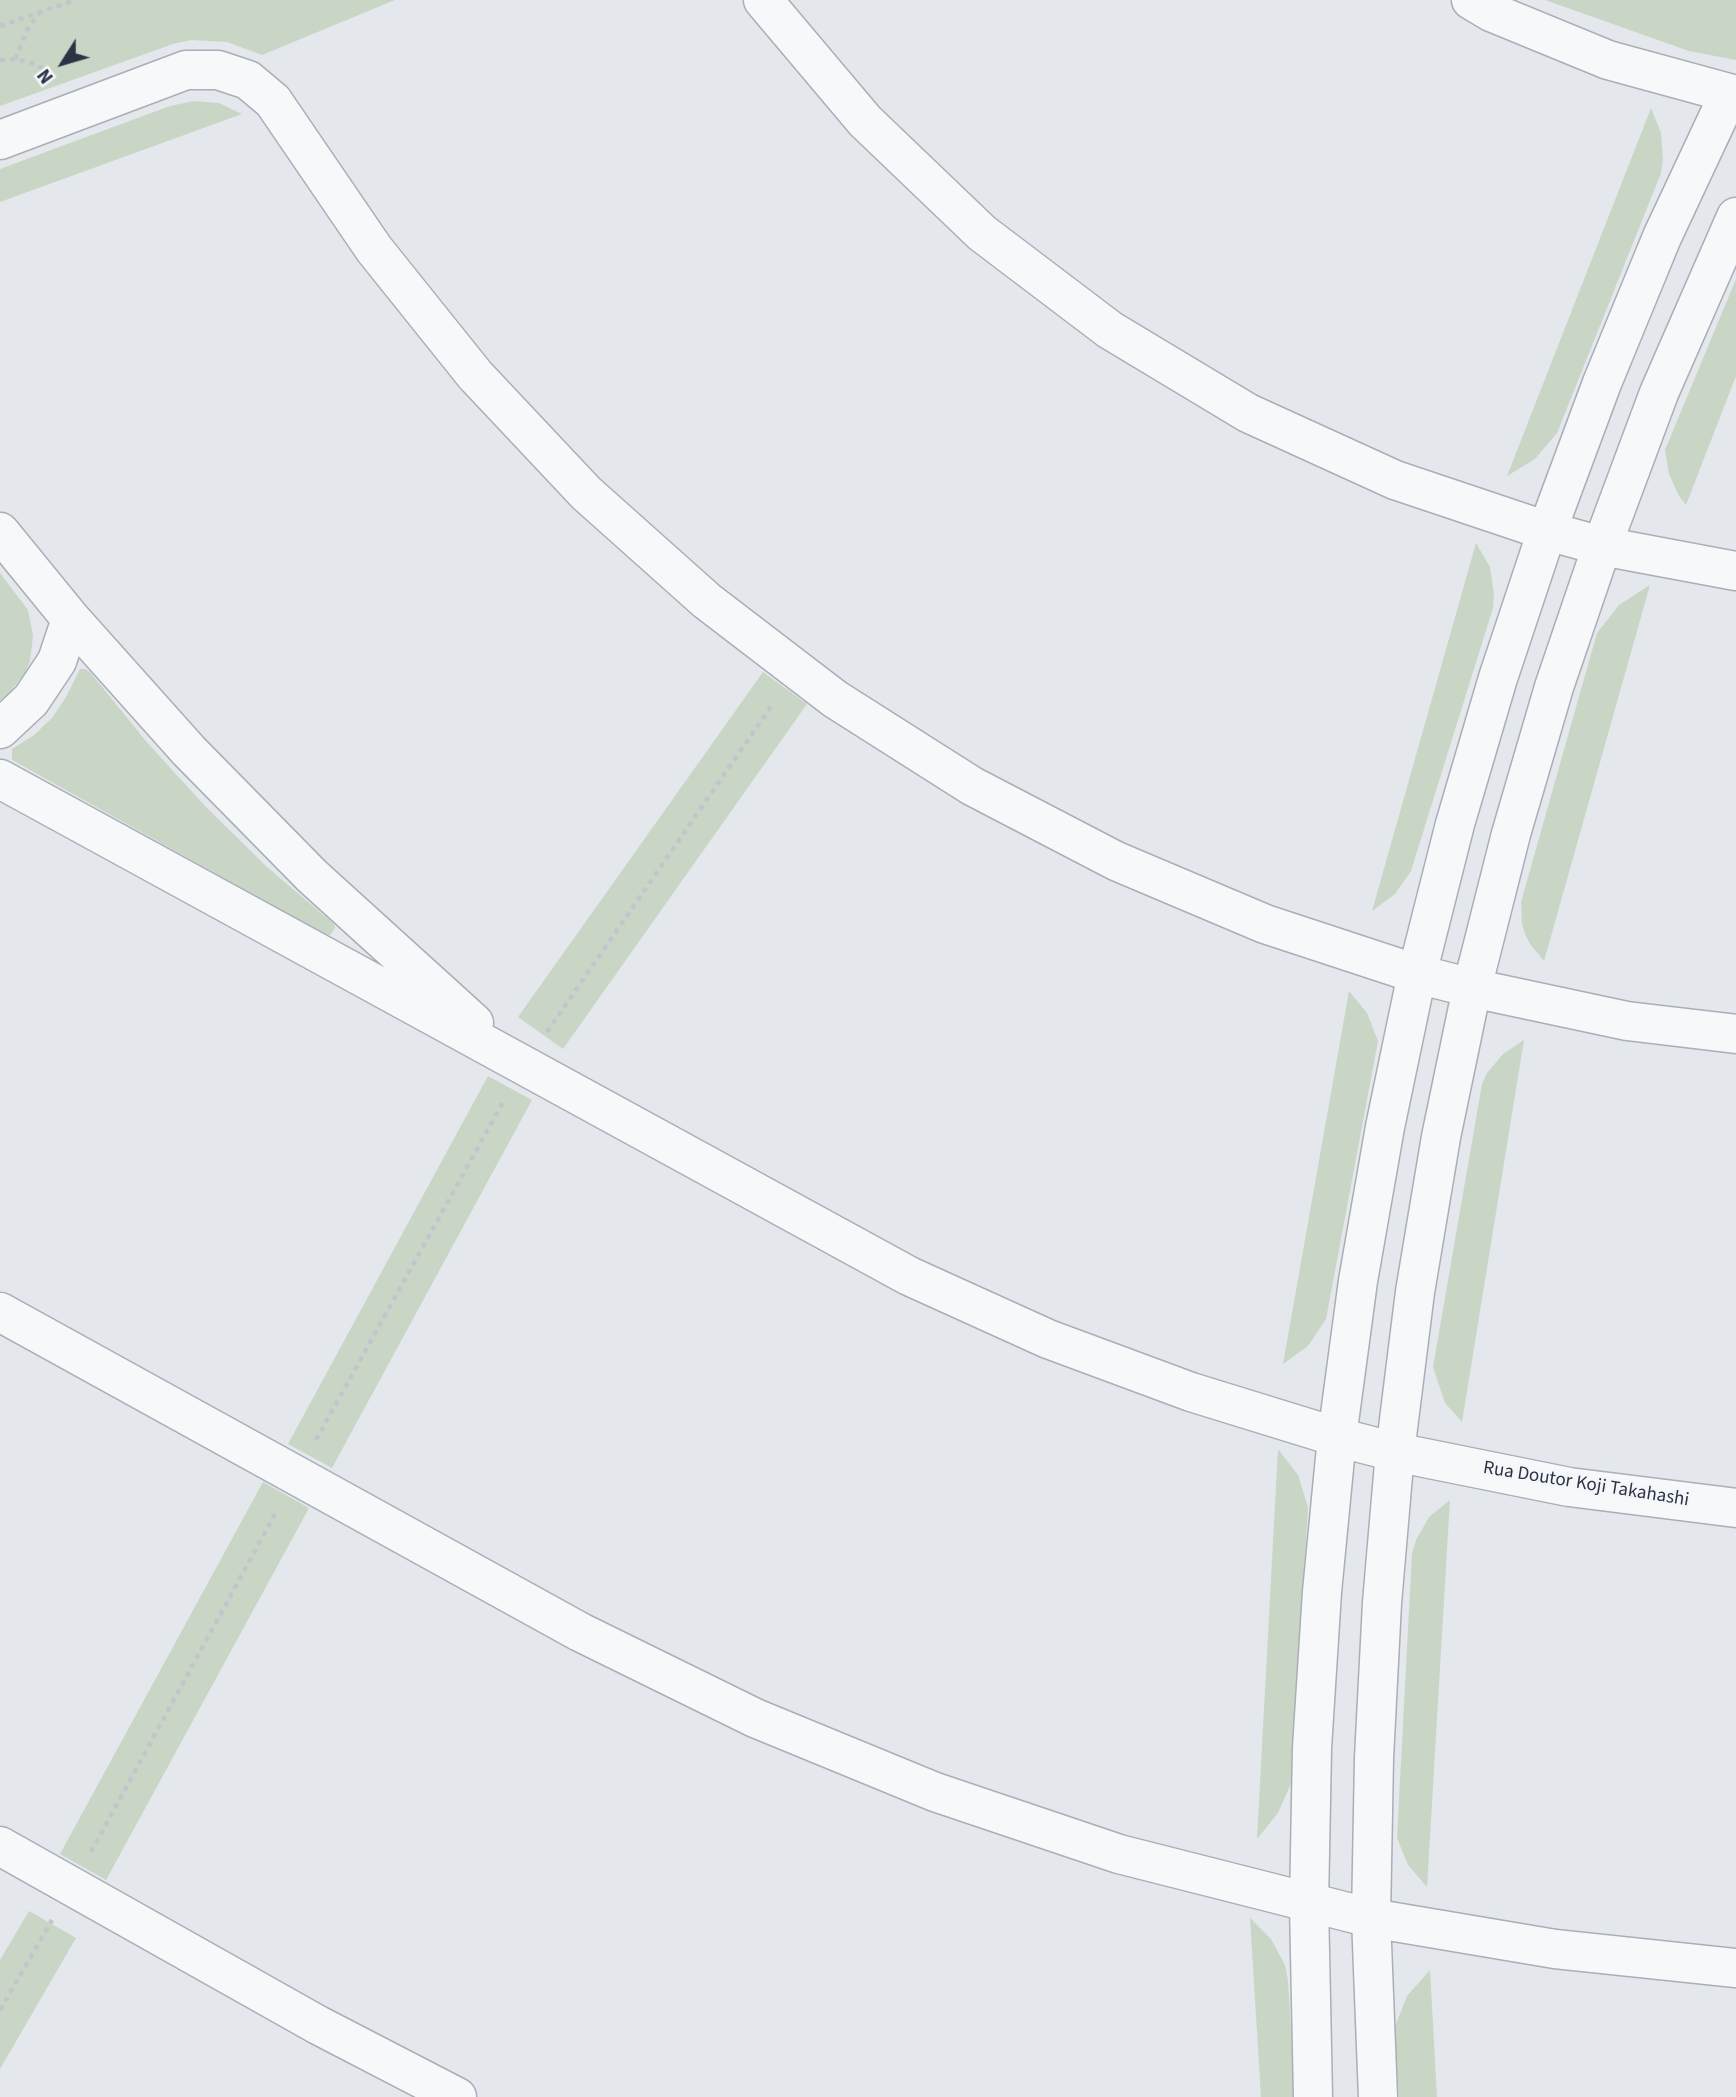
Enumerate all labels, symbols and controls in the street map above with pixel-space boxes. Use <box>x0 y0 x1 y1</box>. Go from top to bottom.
north arrow <box>28 28 98 98</box>
text: N <box>31 63 60 89</box>
street label: Rua Doutor Koji Takahashi <box>1481 1457 1691 1513</box>

